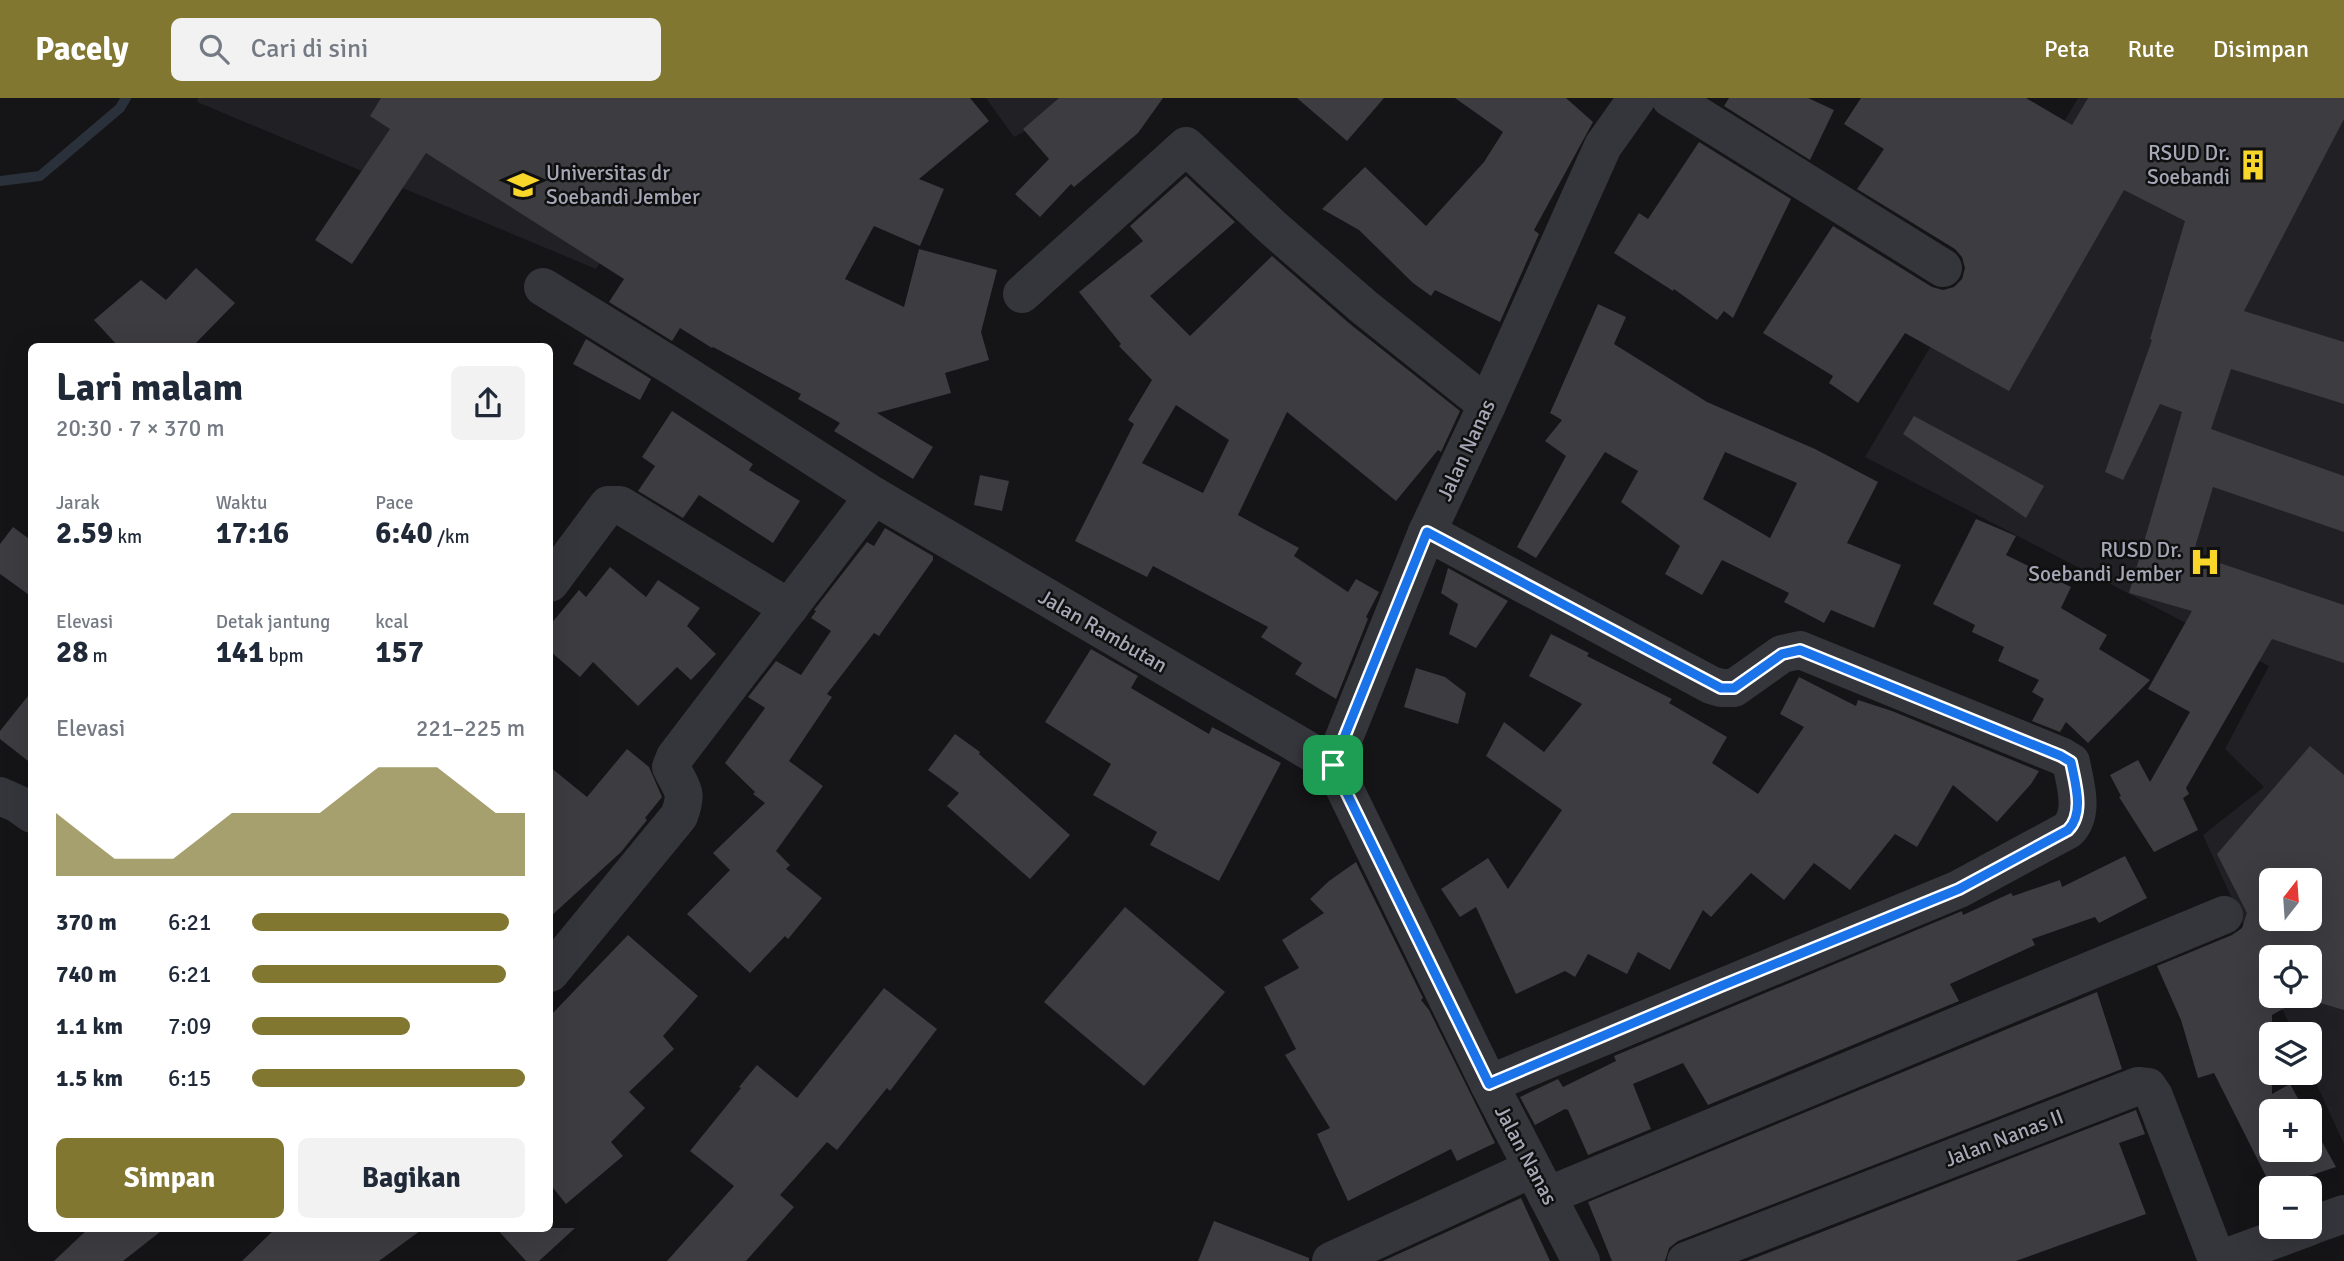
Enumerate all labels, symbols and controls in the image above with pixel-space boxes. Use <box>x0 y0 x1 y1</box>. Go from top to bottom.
search box <box>171 18 661 81</box>
text: Pacely <box>35 29 129 70</box>
icon: search <box>195 30 233 68</box>
text: Cari di sini <box>251 33 368 65</box>
text: Peta <box>2044 34 2090 64</box>
text: Rute <box>2128 34 2175 64</box>
text: Disimpan <box>2213 34 2309 64</box>
place label: RSUD Dr. Soebandi <box>2147 140 2230 190</box>
building icon: RSUD Dr. Soebandi <box>2236 148 2270 182</box>
place label: Universitas dr Soebandi Jember <box>546 160 700 210</box>
school or university icon: Universitas dr Soebandi Jember <box>506 168 540 202</box>
text: Lari malam <box>56 364 243 411</box>
button: share <box>451 366 525 440</box>
street label: Jalan Nanas <box>1431 395 1501 505</box>
text: 20:30 · 7 × 370 m <box>56 414 225 443</box>
text: Jarak <box>56 491 100 515</box>
text: Waktu <box>216 491 267 515</box>
text: Pace <box>375 491 414 515</box>
text: 2.59 <box>56 515 113 552</box>
text: 17:16 <box>216 515 289 552</box>
text: 6:40 <box>375 515 433 552</box>
text: km <box>113 525 142 549</box>
text: /km <box>433 525 470 549</box>
place label: RUSD Dr. Soebandi Jember <box>2028 537 2182 587</box>
hospital icon: RUSD Dr. Soebandi Jember <box>2188 545 2222 579</box>
street label: Jalan Rambutan <box>1034 584 1172 678</box>
text: Elevasi <box>56 610 113 634</box>
text: Detak jantung <box>216 610 330 634</box>
text: kcal <box>375 610 409 634</box>
text: 28 <box>56 634 88 671</box>
text: 141 <box>216 634 264 671</box>
text: 157 <box>375 634 424 671</box>
text: m <box>88 644 108 668</box>
text: bpm <box>264 644 304 668</box>
text: Elevasi <box>56 714 125 743</box>
text: 221–225 m <box>416 714 525 743</box>
pin <box>1303 735 1363 795</box>
icon: arrive <box>1314 746 1352 784</box>
north arrow <box>2259 868 2322 931</box>
map controls <box>2259 868 2322 1239</box>
text: 370 m <box>56 908 117 937</box>
text: 6:21 <box>168 908 211 937</box>
button: locate <box>2259 945 2322 1008</box>
text: 740 m <box>56 960 117 989</box>
text: 6:21 <box>168 960 211 989</box>
text: 1.1 km <box>56 1012 123 1041</box>
text: 7:09 <box>168 1012 211 1041</box>
button: layers <box>2259 1022 2322 1085</box>
text: 1.5 km <box>56 1064 123 1093</box>
text: 6:15 <box>168 1064 211 1093</box>
button: + <box>2259 1099 2322 1162</box>
street label: Jalan Nanas <box>1489 1101 1563 1209</box>
street label: Jalan Nanas II <box>1941 1103 2067 1173</box>
button: Simpan <box>56 1138 284 1218</box>
button: Bagikan <box>298 1138 525 1218</box>
button: − <box>2259 1176 2322 1239</box>

